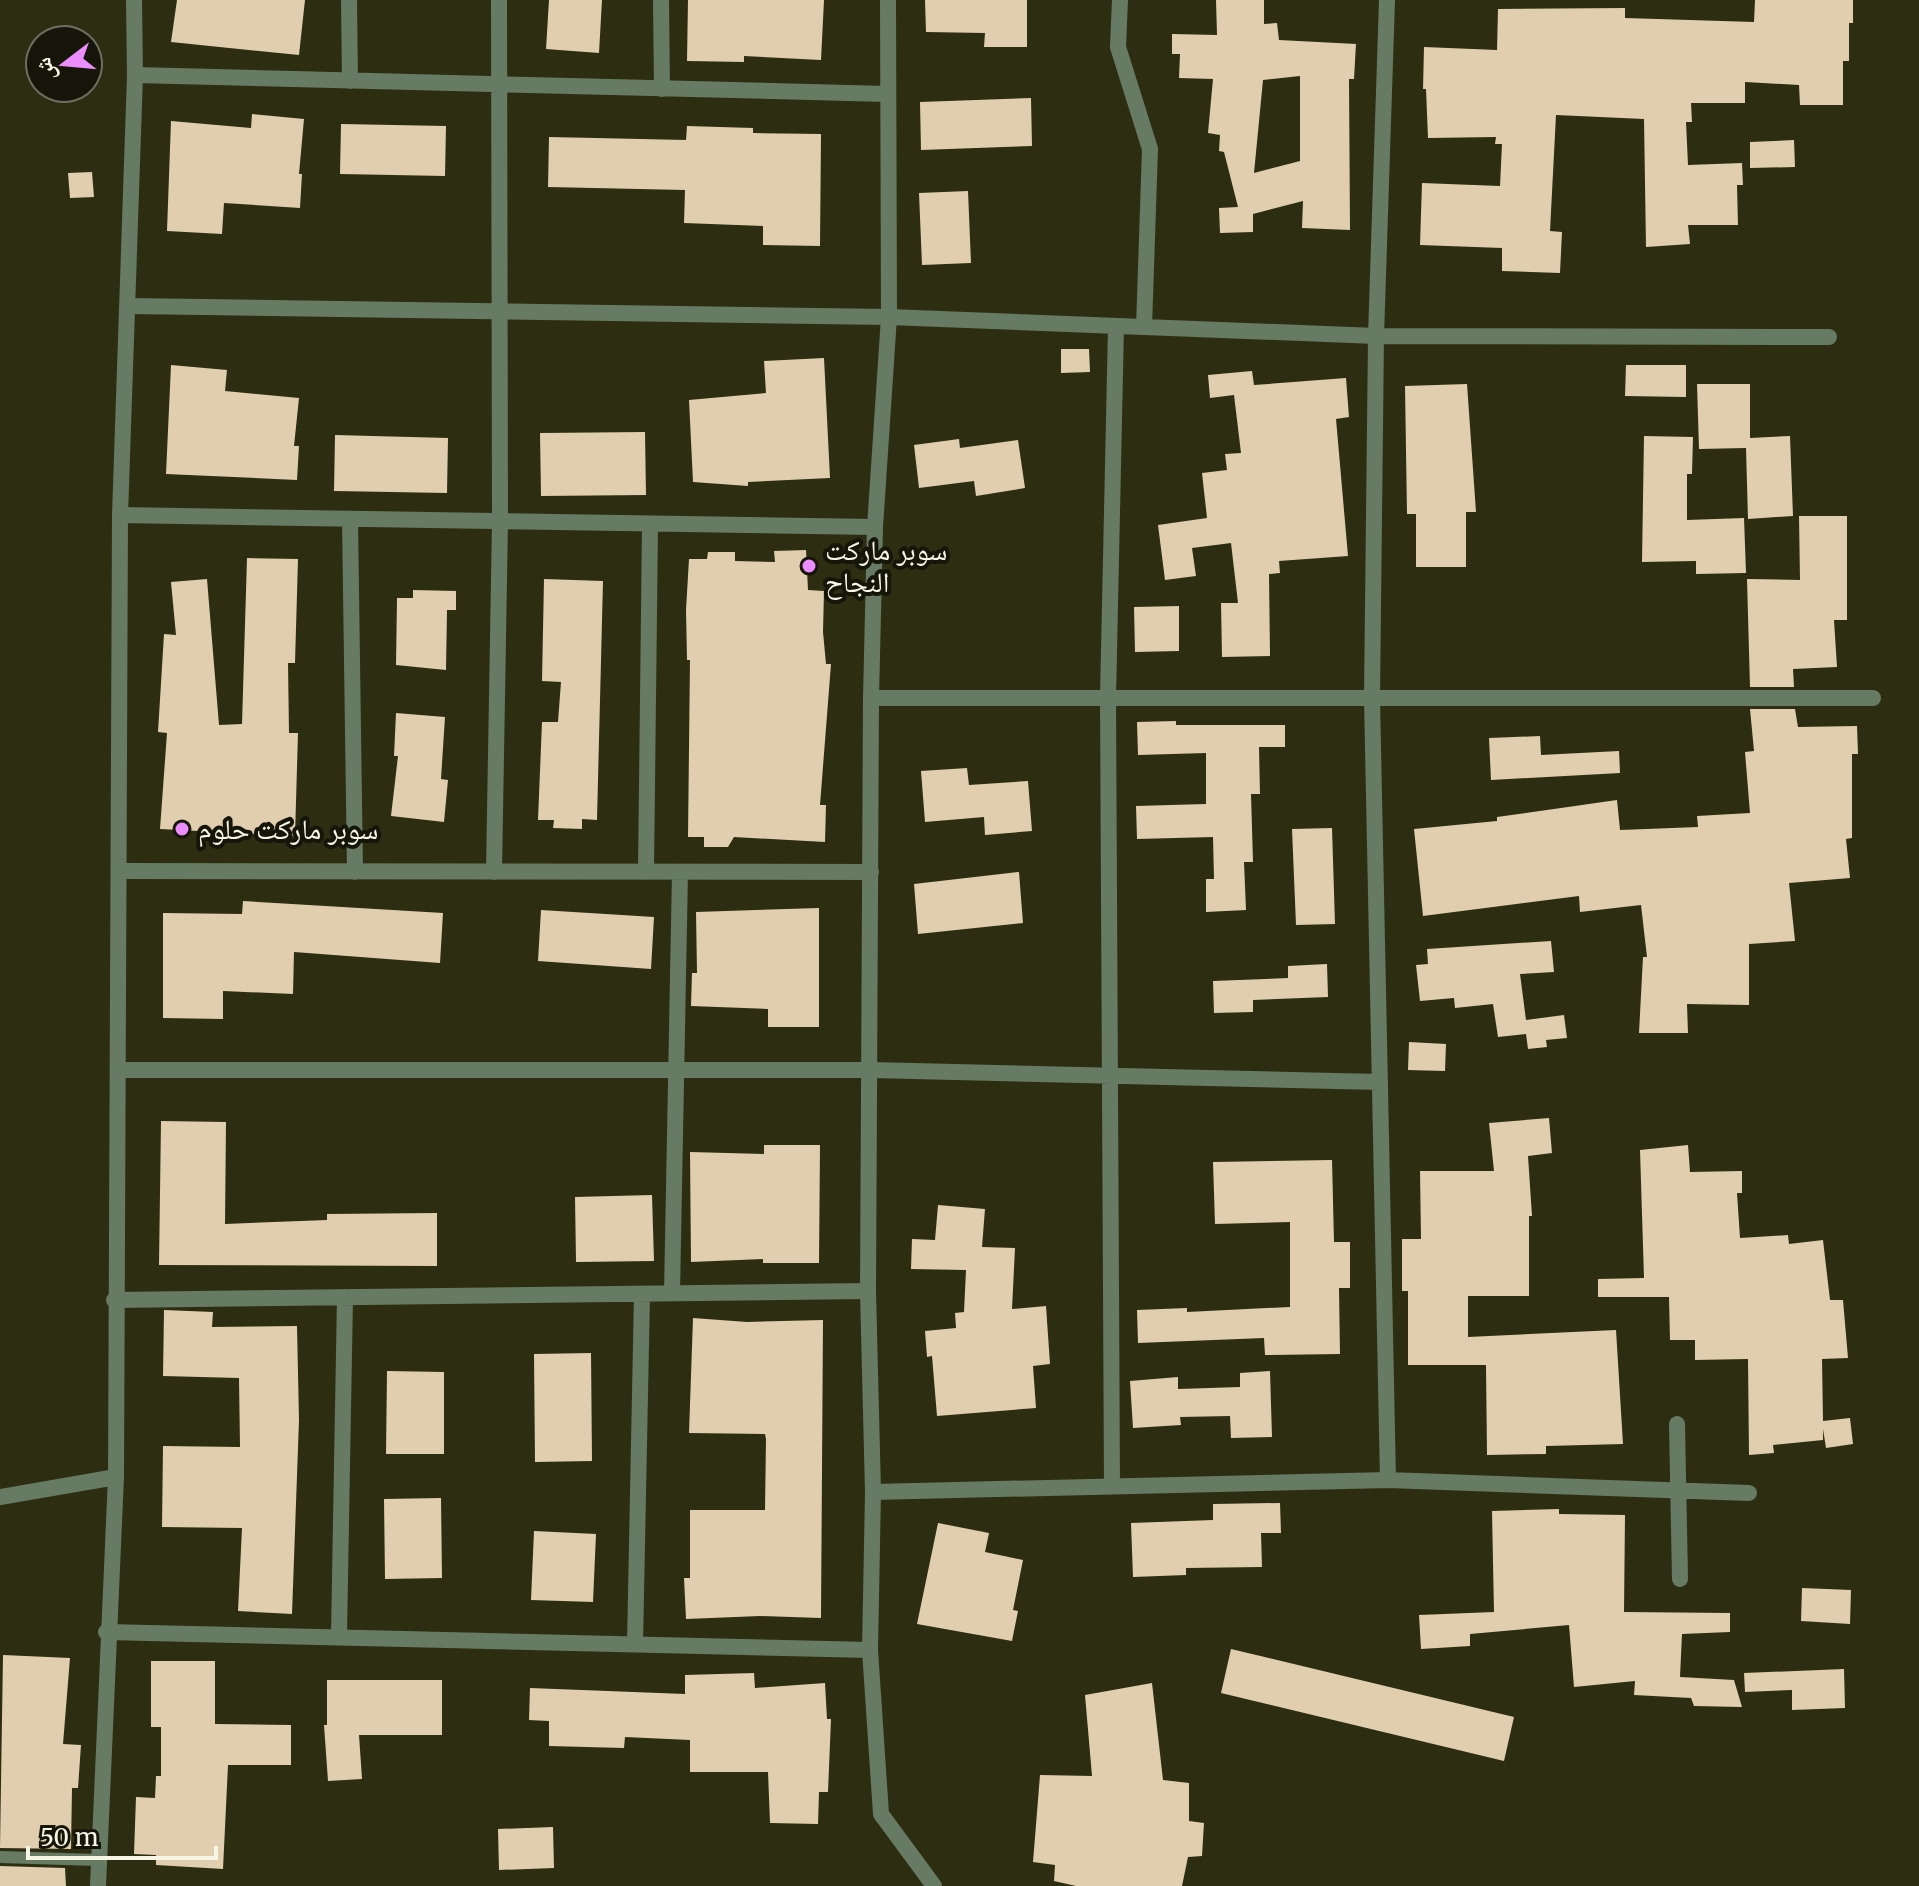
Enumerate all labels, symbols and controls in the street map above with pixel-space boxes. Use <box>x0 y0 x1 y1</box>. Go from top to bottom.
north arrow <box>24 24 104 104</box>
text: ش <box>28 54 61 85</box>
place label: سوبر ماركت النجاح <box>825 532 947 600</box>
marker: سوبر ماركت النجاح <box>800 557 818 575</box>
place label: سوبر ماركت حلوم <box>198 811 378 848</box>
marker: سوبر ماركت حلوم <box>173 820 191 838</box>
scale bar <box>28 1810 216 1860</box>
text: 50 m <box>40 1822 99 1853</box>

